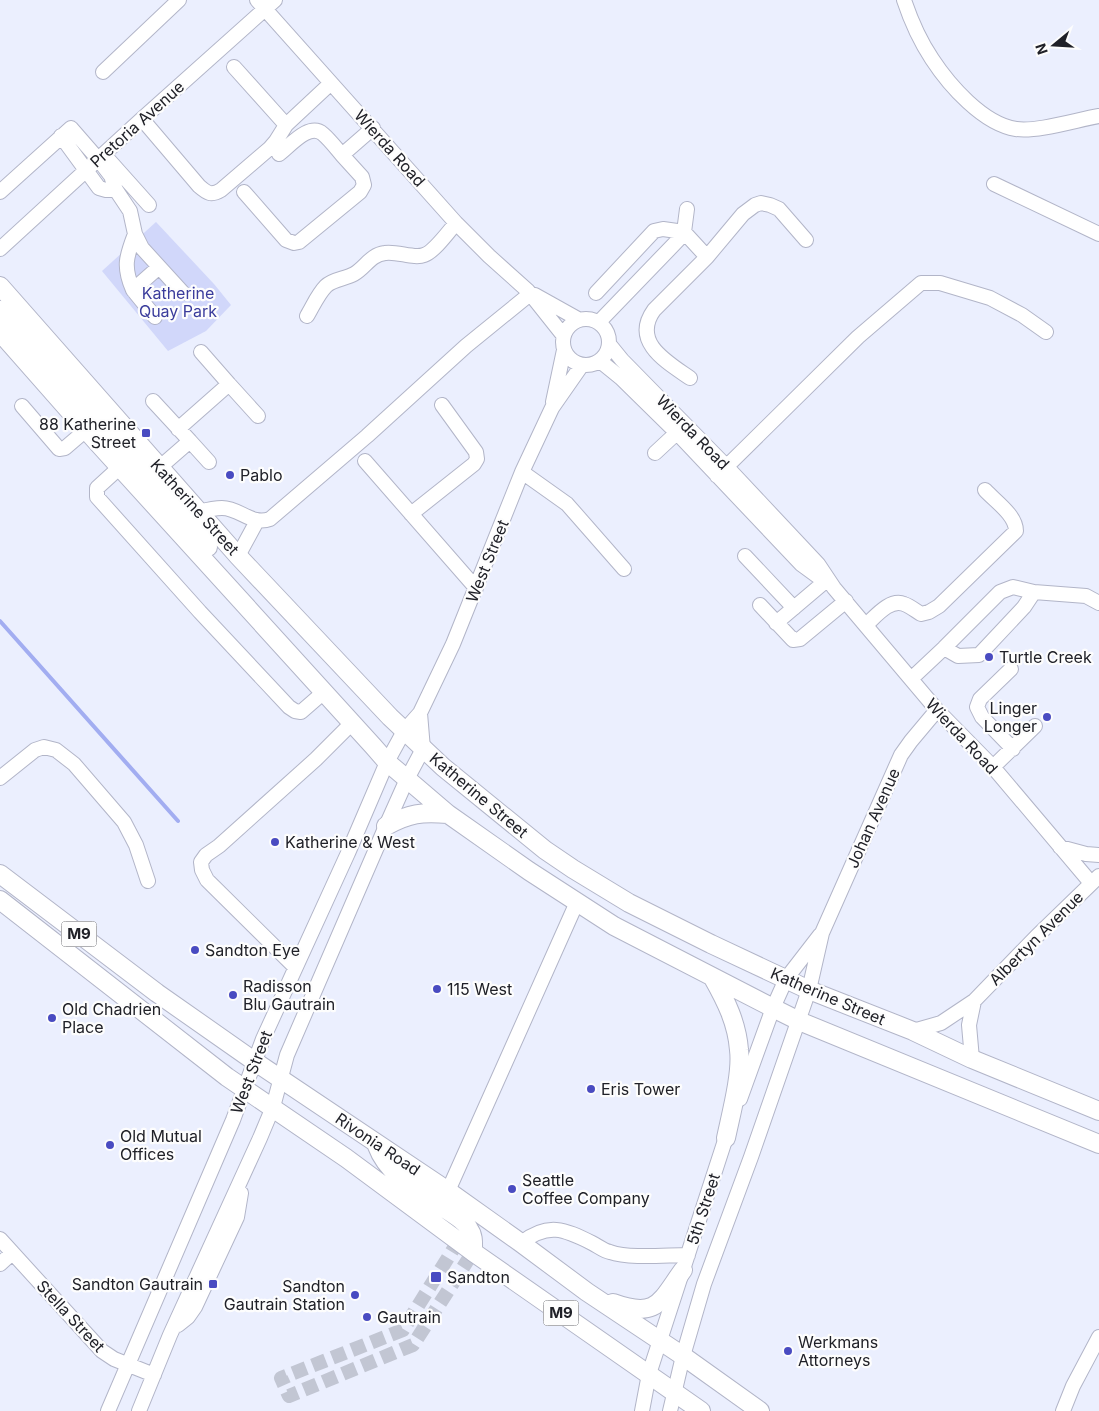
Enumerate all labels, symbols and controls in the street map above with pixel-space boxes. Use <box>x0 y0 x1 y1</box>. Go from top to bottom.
north arrow <box>1029 20 1079 70</box>
text: N <box>1031 41 1051 57</box>
street label: Pretoria Avenue <box>86 76 188 172</box>
street label: Wierda Road <box>350 105 430 191</box>
park label: Katherine Quay Park <box>139 283 217 321</box>
street label: Wierda Road <box>652 390 734 474</box>
place label: 88 Katherine Street <box>39 414 136 452</box>
marker: 88 Katherine Street <box>140 427 152 439</box>
street label: Katherine Street <box>147 455 243 559</box>
place label: Pablo <box>240 465 282 485</box>
marker: Pablo <box>224 469 236 481</box>
street label: West Street <box>461 517 513 605</box>
place label: Turtle Creek <box>999 647 1092 667</box>
marker: Turtle Creek <box>983 651 995 663</box>
street label: Wierda Road <box>922 694 1002 778</box>
place label: Linger Longer <box>984 698 1037 736</box>
marker: Linger Longer <box>1041 711 1053 723</box>
street label: Katherine Street <box>426 748 532 842</box>
street label: Johan Avenue <box>842 765 904 871</box>
place label: Katherine & West <box>285 832 415 852</box>
marker: Katherine & West <box>269 836 281 848</box>
street label: Albertyn Avenue <box>985 887 1087 989</box>
road number: M9 <box>62 922 96 946</box>
place label: Sandton Eye <box>205 940 300 960</box>
marker: Sandton Eye <box>189 944 201 956</box>
street label: Katherine Street <box>768 963 888 1029</box>
place label: Radisson Blu Gautrain <box>243 976 335 1014</box>
place label: 115 West <box>447 979 512 999</box>
marker: 115 West <box>431 983 443 995</box>
marker: Radisson Blu Gautrain <box>227 989 239 1001</box>
place label: Old Chadrien Place <box>62 999 161 1037</box>
marker: Old Chadrien Place <box>46 1012 58 1024</box>
street label: West Street <box>226 1028 276 1116</box>
place label: Eris Tower <box>601 1079 680 1099</box>
marker: Eris Tower <box>585 1083 597 1095</box>
street label: Rivonia Road <box>332 1108 424 1180</box>
place label: Old Mutual Offices <box>120 1126 202 1164</box>
marker: Old Mutual Offices <box>104 1139 116 1151</box>
place label: Seattle Coffee Company <box>522 1170 650 1208</box>
street label: 5th Street <box>682 1171 724 1247</box>
marker: Seattle Coffee Company <box>506 1183 518 1195</box>
place label: Sandton <box>447 1267 510 1287</box>
marker: Sandton <box>429 1270 443 1284</box>
place label: Sandton Gautrain <box>72 1274 203 1294</box>
street label: Stella Street <box>33 1276 109 1356</box>
place label: Sandton Gautrain Station <box>224 1276 345 1314</box>
marker: Sandton Gautrain <box>207 1278 219 1290</box>
marker: Sandton Gautrain Station <box>349 1289 361 1301</box>
road number: M9 <box>544 1300 578 1326</box>
place label: Gautrain <box>377 1307 441 1327</box>
marker: Gautrain <box>361 1311 373 1323</box>
place label: Werkmans Attorneys <box>798 1332 878 1370</box>
marker: Werkmans Attorneys <box>782 1345 794 1357</box>

